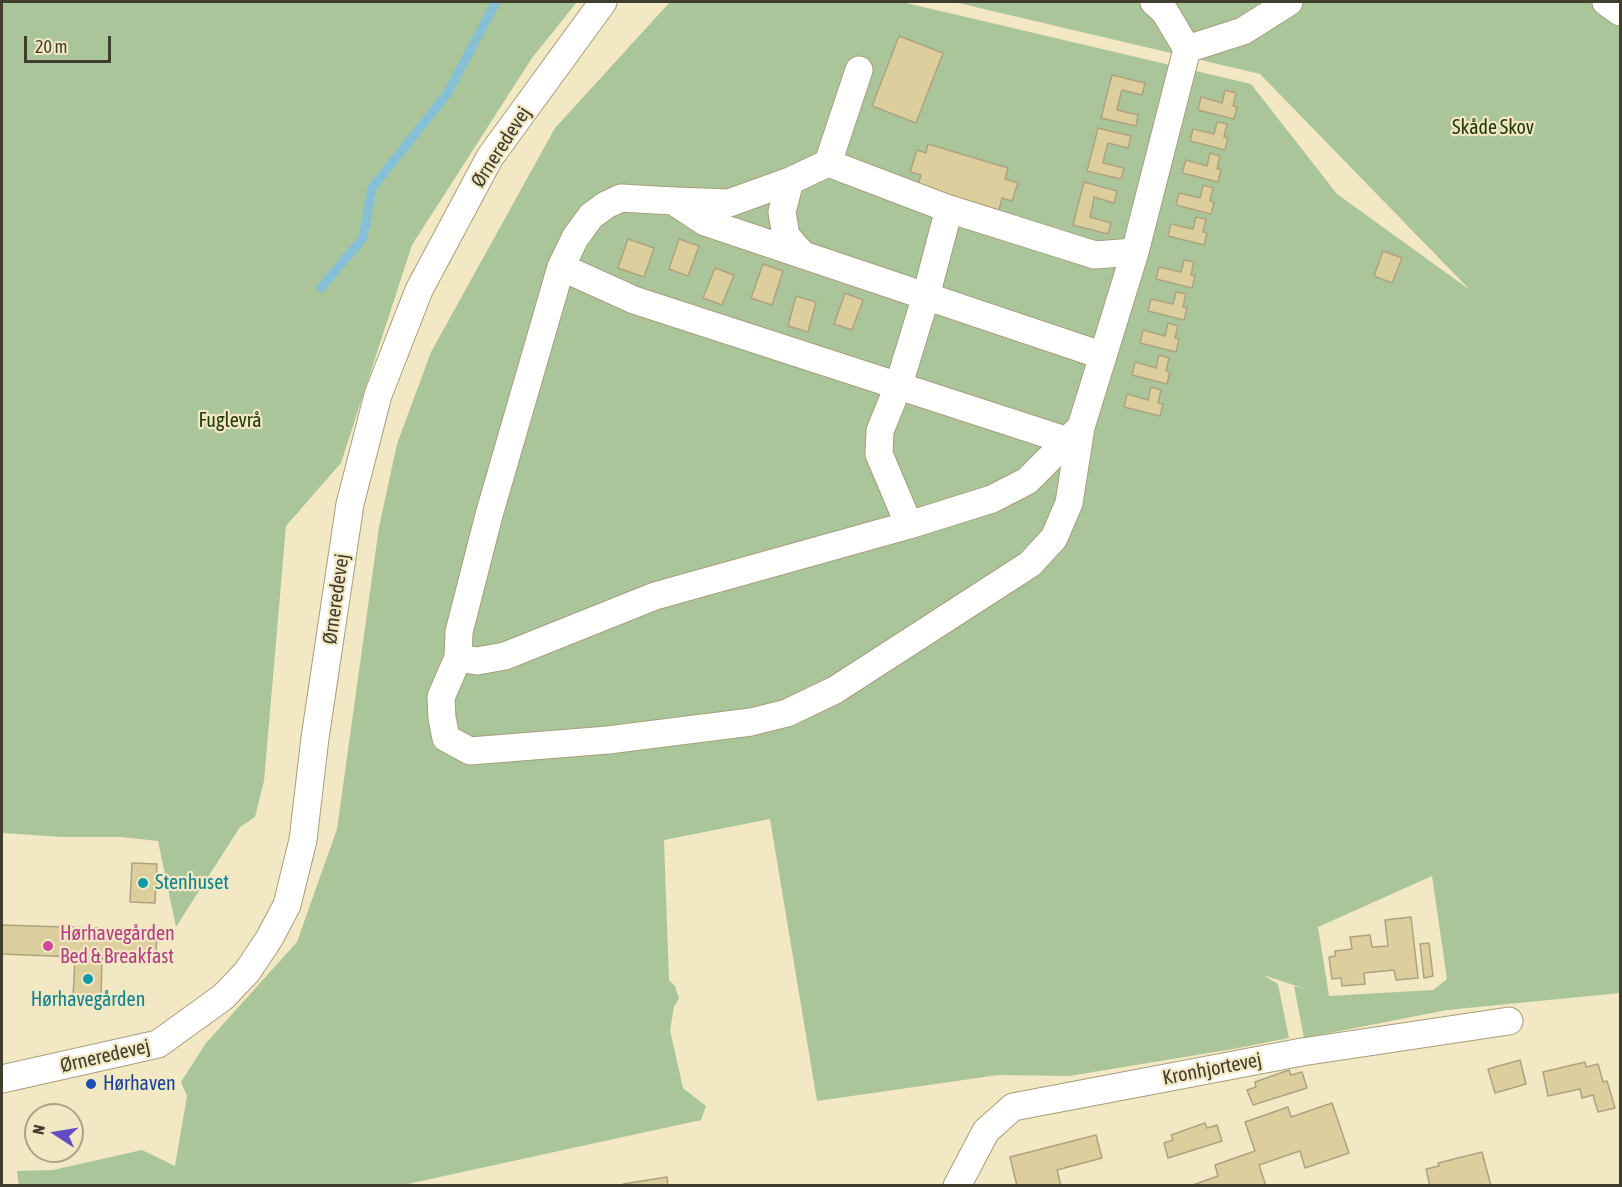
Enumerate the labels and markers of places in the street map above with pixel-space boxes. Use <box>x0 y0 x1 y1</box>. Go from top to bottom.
place label: Stenhuset <box>155 871 229 895</box>
marker: Stenhuset <box>136 876 150 890</box>
place label: Hørhavegården Bed & Breakfast <box>60 922 175 969</box>
marker: Hørhavegården Bed & Breakfast <box>41 939 55 953</box>
marker: Hørhavegården <box>81 972 95 986</box>
place label: Hørhavegården <box>31 988 145 1012</box>
place label: Hørhaven <box>103 1072 176 1096</box>
marker: Hørhaven <box>84 1077 98 1091</box>

